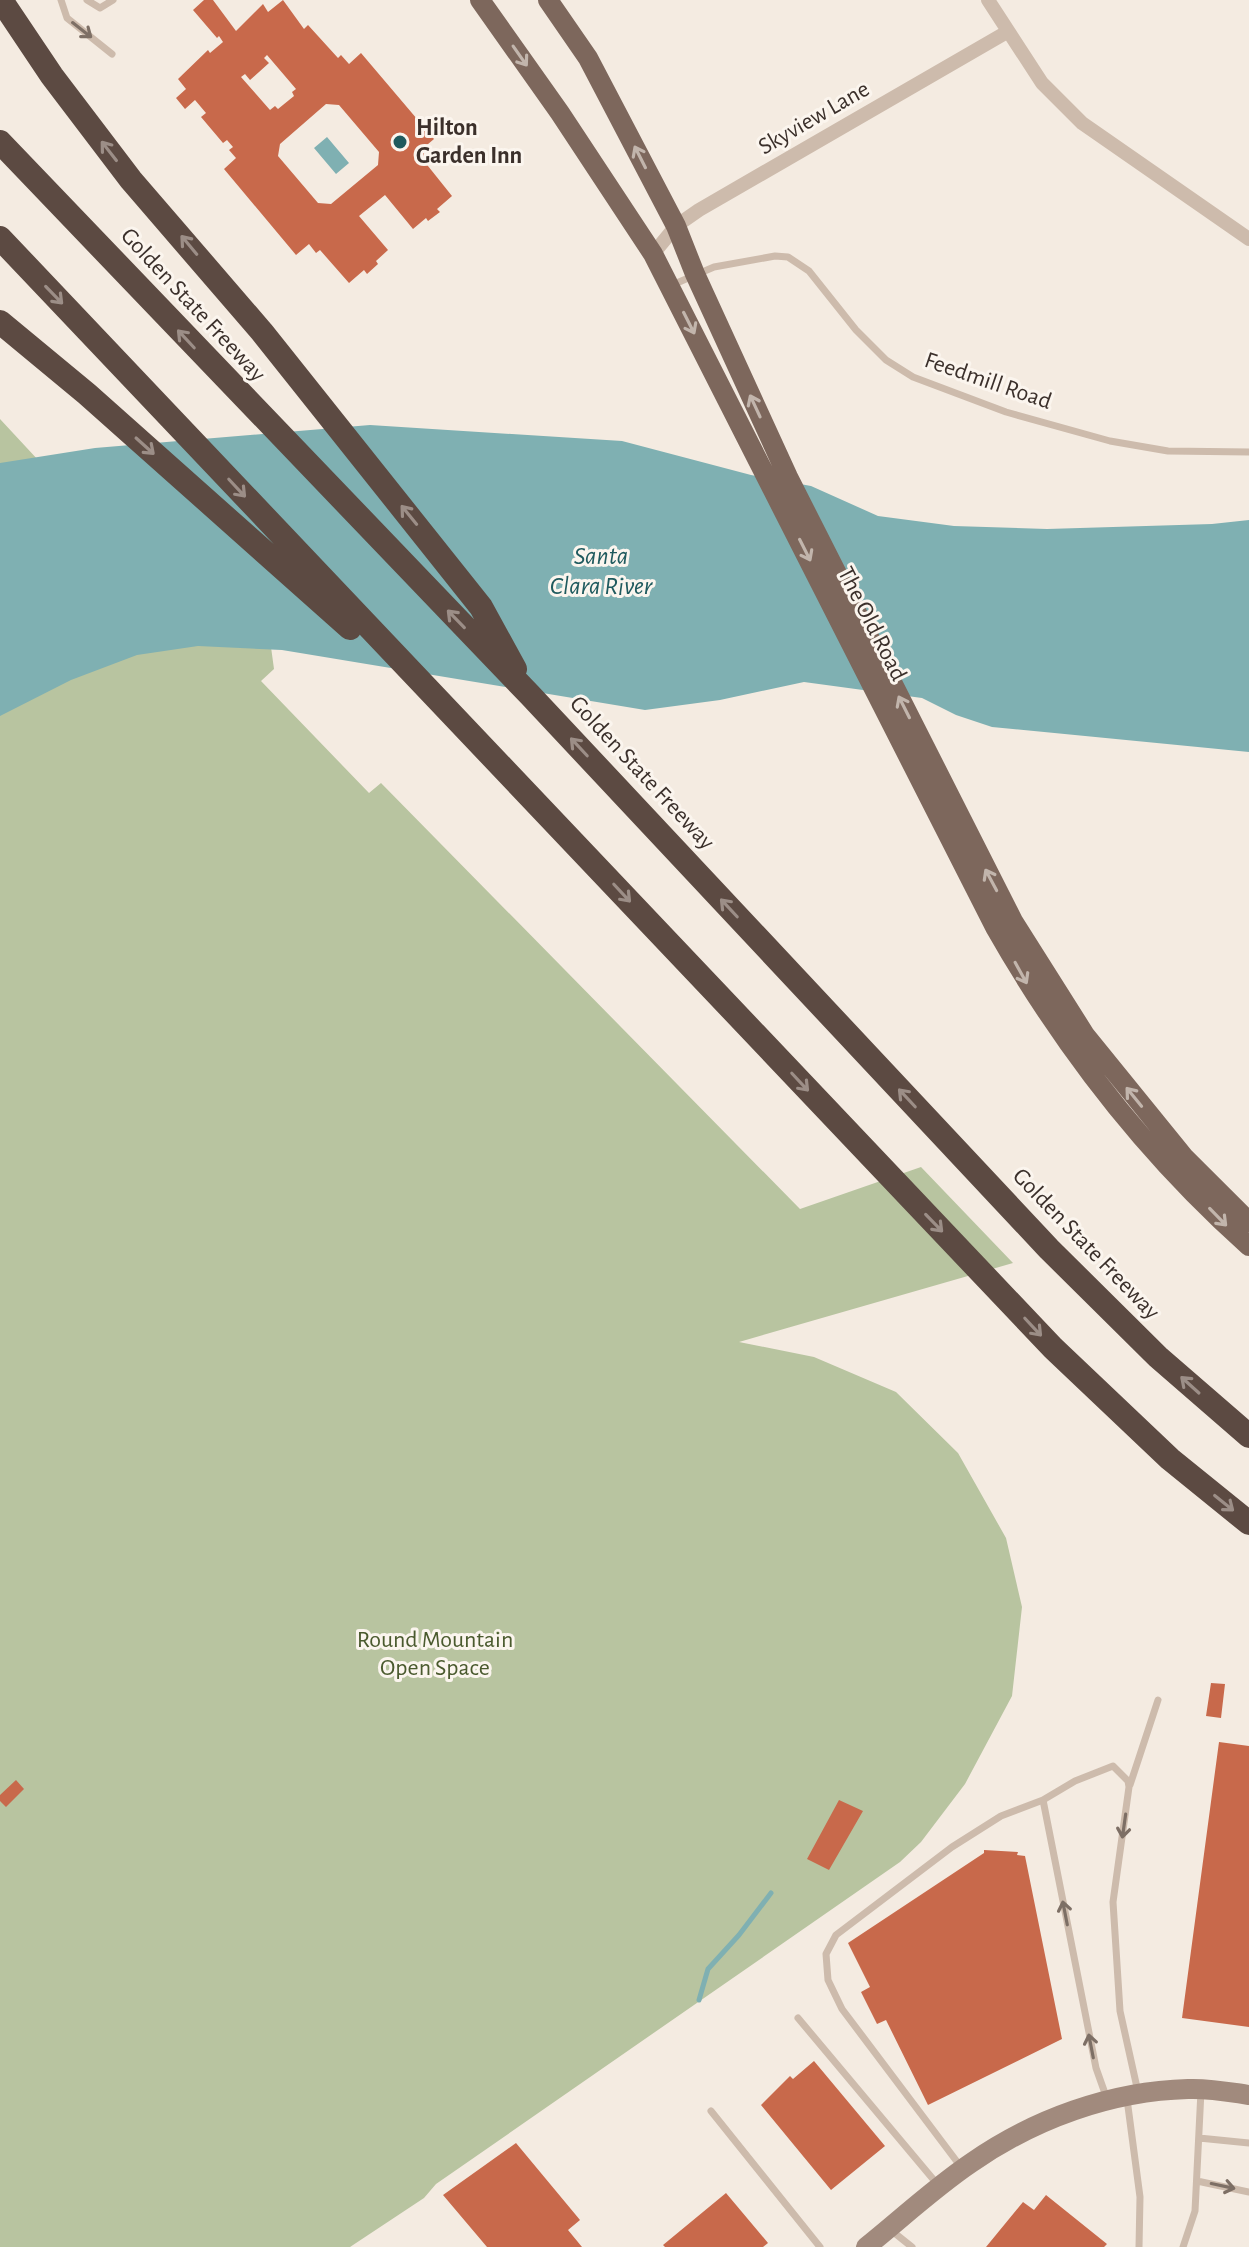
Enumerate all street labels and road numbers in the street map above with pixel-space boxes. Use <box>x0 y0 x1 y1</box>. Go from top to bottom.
street label: Skyview Lane <box>754 77 874 159</box>
street label: Golden State Freeway <box>116 224 270 386</box>
street label: Feedmill Road <box>921 348 1055 414</box>
street label: The Old Road <box>833 563 911 685</box>
street label: Golden State Freeway <box>565 692 719 854</box>
street label: Golden State Freeway <box>1008 1164 1164 1324</box>

